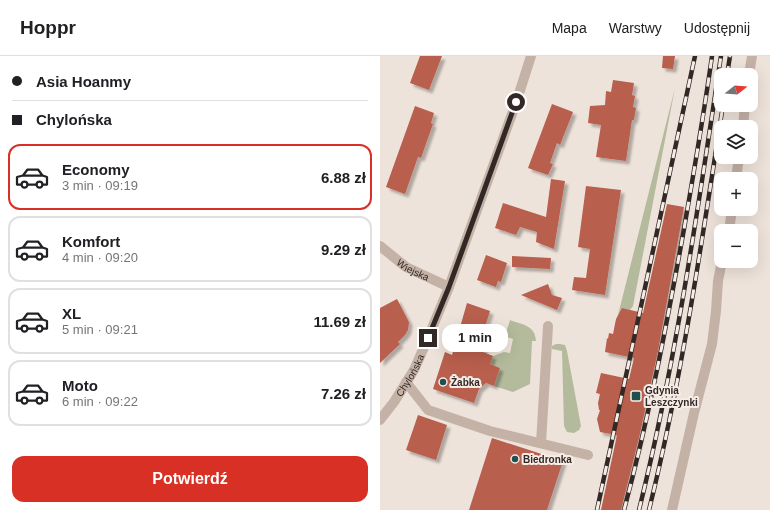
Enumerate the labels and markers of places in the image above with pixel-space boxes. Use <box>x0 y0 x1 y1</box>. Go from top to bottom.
place label: Żabka <box>451 376 480 388</box>
marker: Żabka <box>438 377 448 387</box>
place label: Gdynia Leszczynki <box>645 385 698 408</box>
marker: Gdynia Leszczynki <box>630 390 642 402</box>
marker: Biedronka <box>510 454 520 464</box>
place label: Biedronka <box>523 454 572 465</box>

